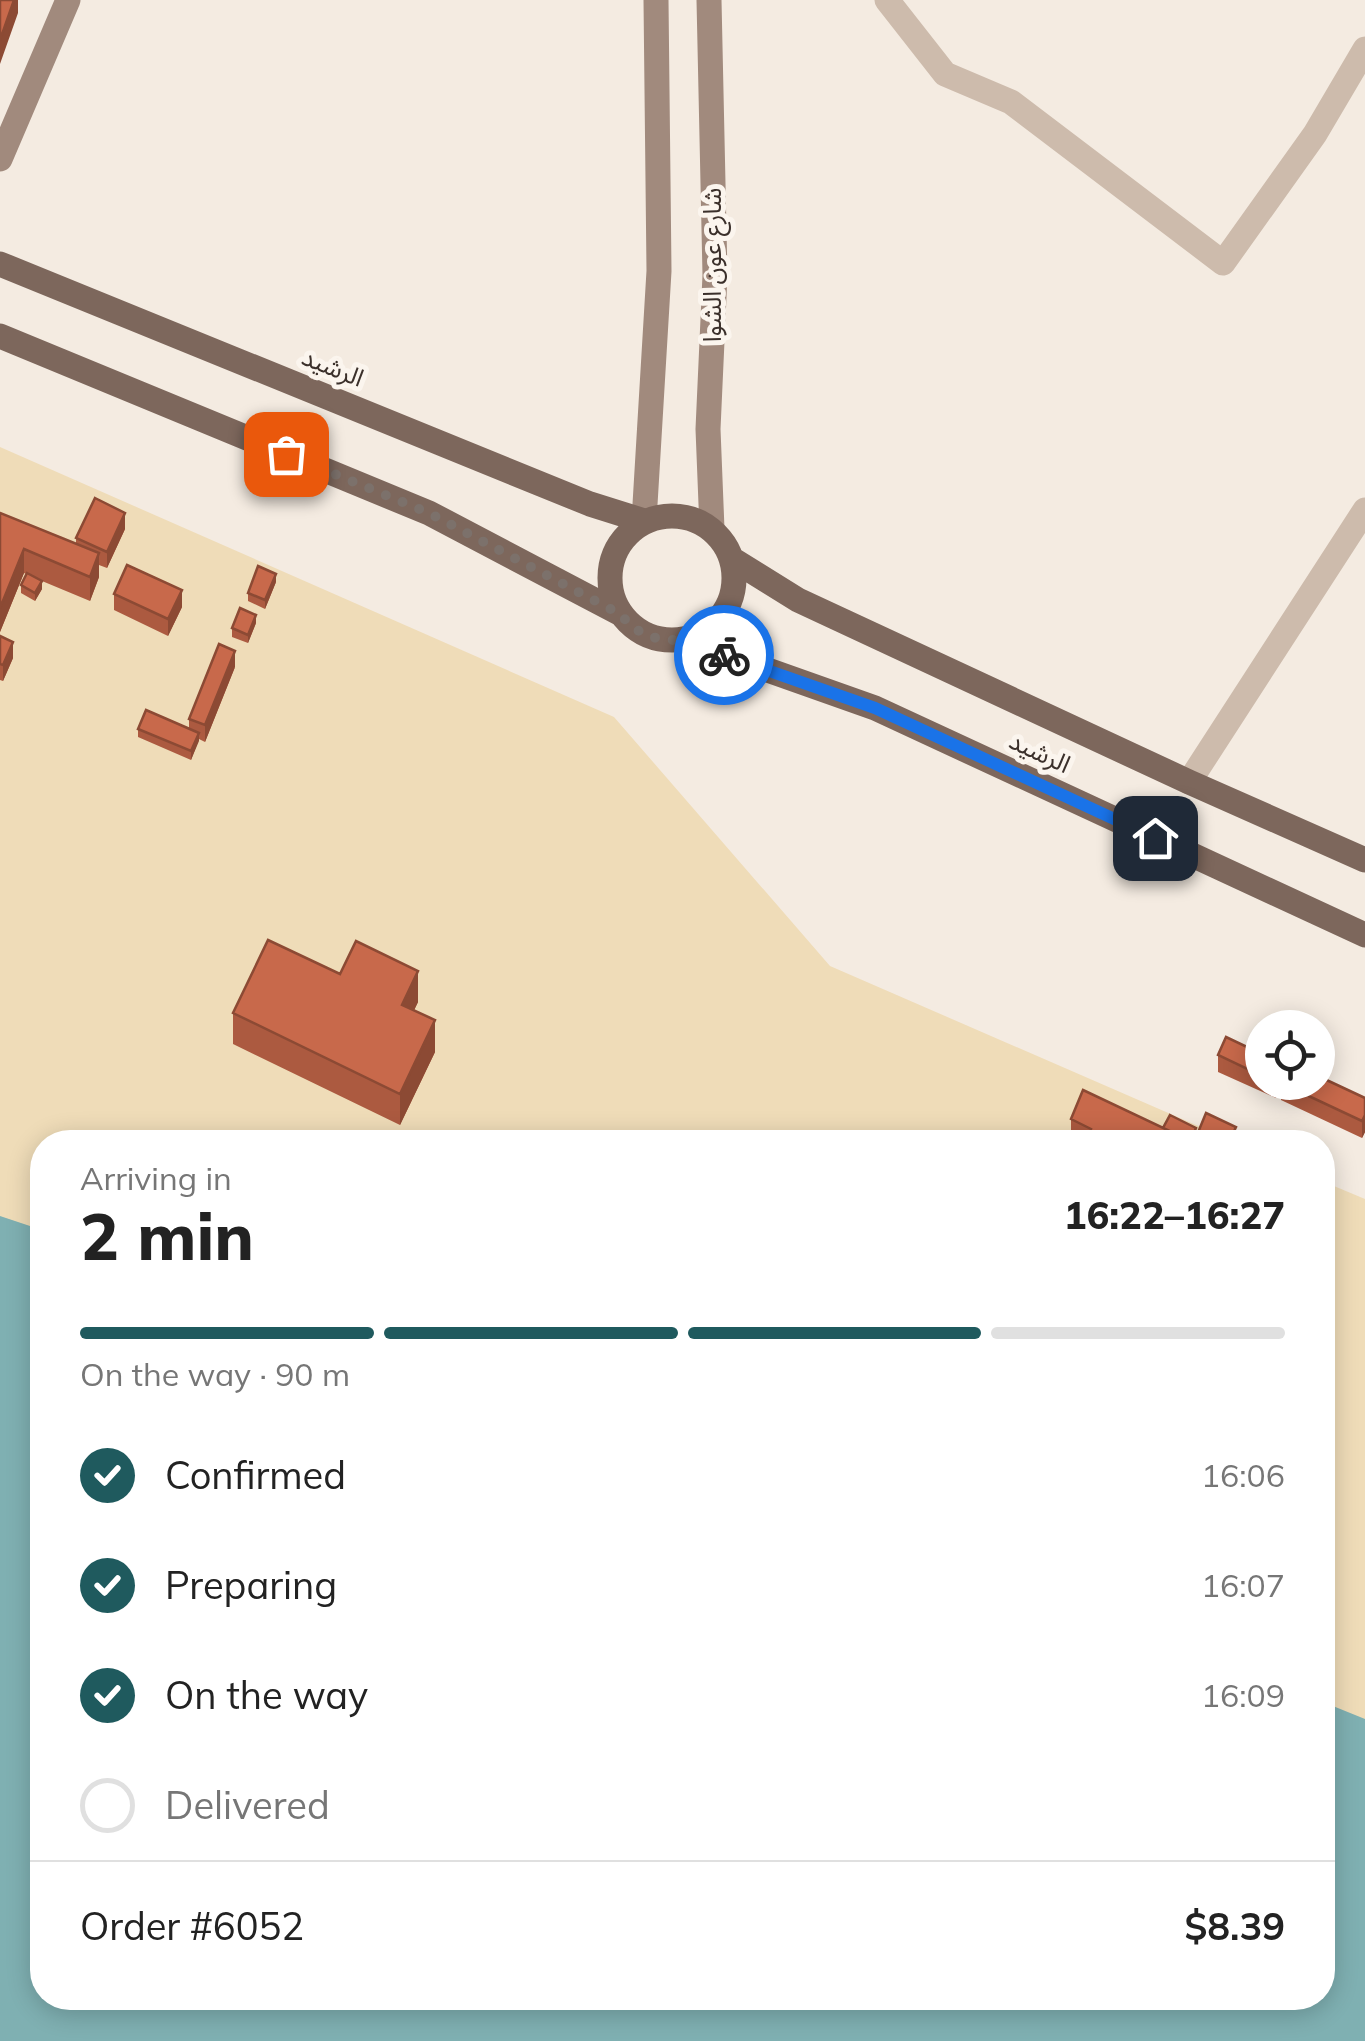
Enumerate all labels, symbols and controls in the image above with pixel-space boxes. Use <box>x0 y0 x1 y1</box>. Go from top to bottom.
street label: شارع عون الشوا <box>696 188 731 342</box>
street label: الرشيد <box>298 340 369 393</box>
pin <box>244 412 329 497</box>
icon: bag <box>259 427 314 482</box>
courier <box>674 605 774 705</box>
icon: bike <box>697 628 752 683</box>
street label: الرشيد <box>1005 724 1076 779</box>
pin <box>1113 796 1198 881</box>
icon: home <box>1128 811 1183 866</box>
map controls <box>1245 1010 1335 1100</box>
button: locate <box>1245 1010 1335 1100</box>
text: Arriving in <box>80 1158 232 1198</box>
text: 16:22–16:27 <box>1064 1191 1285 1239</box>
text: 2 min <box>80 1195 254 1276</box>
text: On the way · 90 m <box>80 1354 350 1394</box>
icon: check <box>80 1448 135 1503</box>
text: Confirmed <box>165 1451 346 1499</box>
text: 16:06 <box>1201 1455 1285 1495</box>
icon: check <box>80 1558 135 1613</box>
text: Preparing <box>165 1561 337 1609</box>
text: 16:07 <box>1201 1565 1285 1605</box>
icon: check <box>80 1668 135 1723</box>
text: On the way <box>165 1671 368 1719</box>
text: 16:09 <box>1201 1675 1285 1715</box>
text: Delivered <box>165 1781 330 1829</box>
text: Order #6052 <box>80 1902 304 1950</box>
text: $8.39 <box>1184 1902 1285 1950</box>

